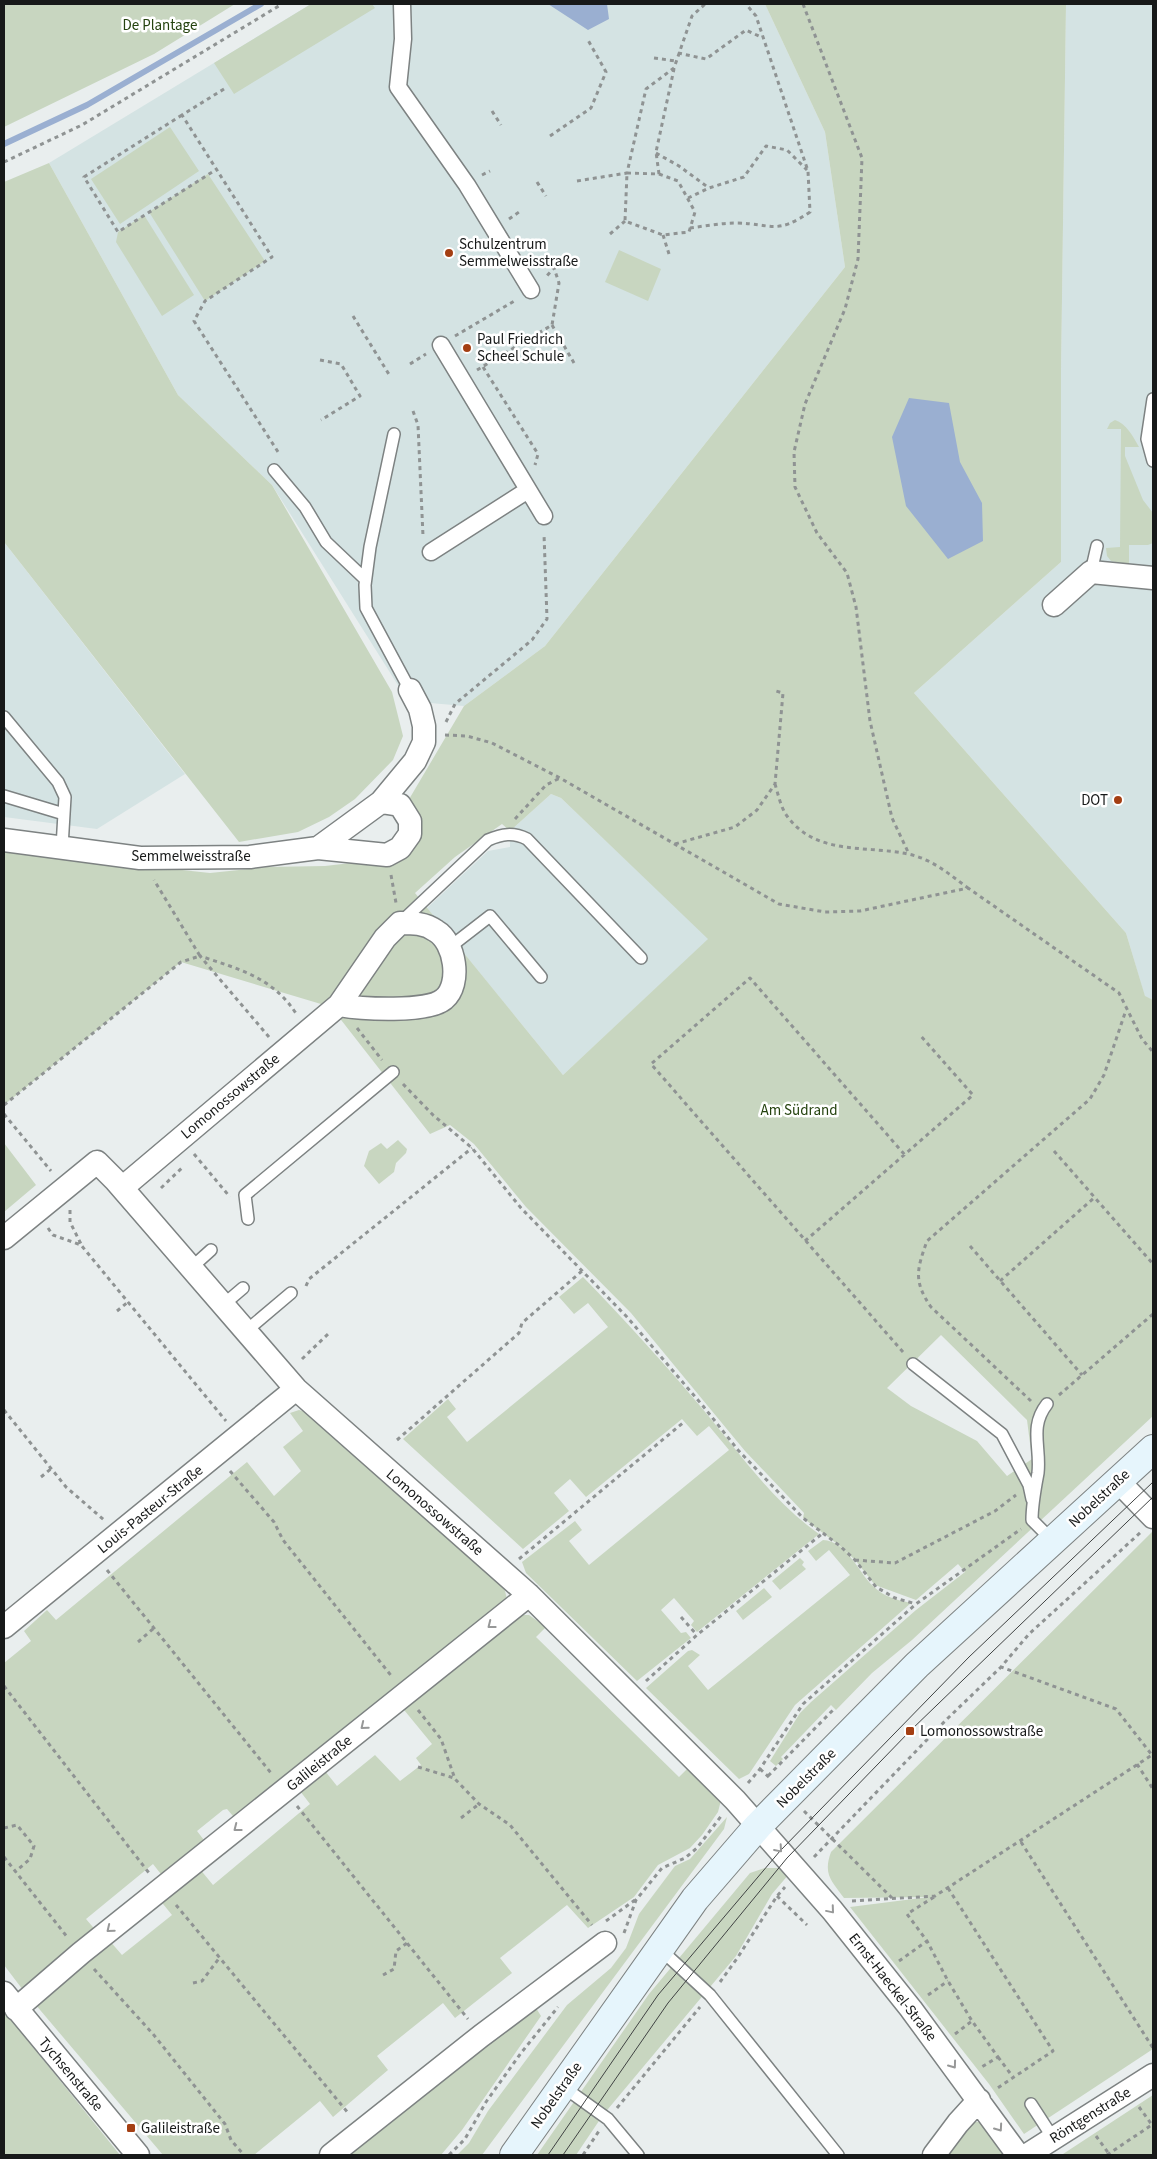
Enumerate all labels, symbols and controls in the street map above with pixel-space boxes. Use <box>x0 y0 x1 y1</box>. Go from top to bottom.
park label: De Plantage <box>123 15 197 36</box>
place label: Schulzentrum Semmelweisstraße <box>459 234 578 272</box>
marker: Schulzentrum Semmelweisstraße <box>443 247 455 259</box>
place label: Paul Friedrich Scheel Schule <box>477 329 564 367</box>
marker: Paul Friedrich Scheel Schule <box>461 342 473 354</box>
place label: DOT <box>1081 790 1108 811</box>
marker: DOT <box>1112 794 1124 806</box>
street label: Semmelweisstraße <box>131 846 251 867</box>
street label: Lomonossowstraße <box>176 1049 284 1144</box>
park label: Am Südrand <box>760 1100 838 1121</box>
street label: Louis-Pasteur-Straße <box>93 1460 208 1559</box>
street label: Lomonossowstraße <box>381 1464 488 1561</box>
street label: Nobelstraße <box>1064 1464 1135 1532</box>
one-way arrow <box>488 1620 497 1628</box>
one-way arrow <box>361 1721 370 1729</box>
place label: Lomonossowstraße <box>920 1721 1043 1742</box>
marker: Lomonossowstraße <box>904 1725 916 1737</box>
street label: Galileistraße <box>282 1730 357 1796</box>
street label: Nobelstraße <box>772 1744 841 1813</box>
one-way arrow <box>233 1822 243 1831</box>
one-way arrow <box>773 1844 782 1853</box>
one-way arrow <box>826 1904 835 1913</box>
one-way arrow <box>107 1924 116 1932</box>
street label: Ernst-Haeckel-Straße <box>844 1929 942 2046</box>
street label: Tychsenstraße <box>33 2033 108 2116</box>
street label: Nobelstraße <box>526 2058 587 2133</box>
one-way arrow <box>947 2059 956 2069</box>
street label: Röntgenstraße <box>1046 2082 1135 2149</box>
place label: Galileistraße <box>141 2118 220 2139</box>
marker: Galileistraße <box>125 2122 137 2134</box>
one-way arrow <box>993 2122 1002 2132</box>

